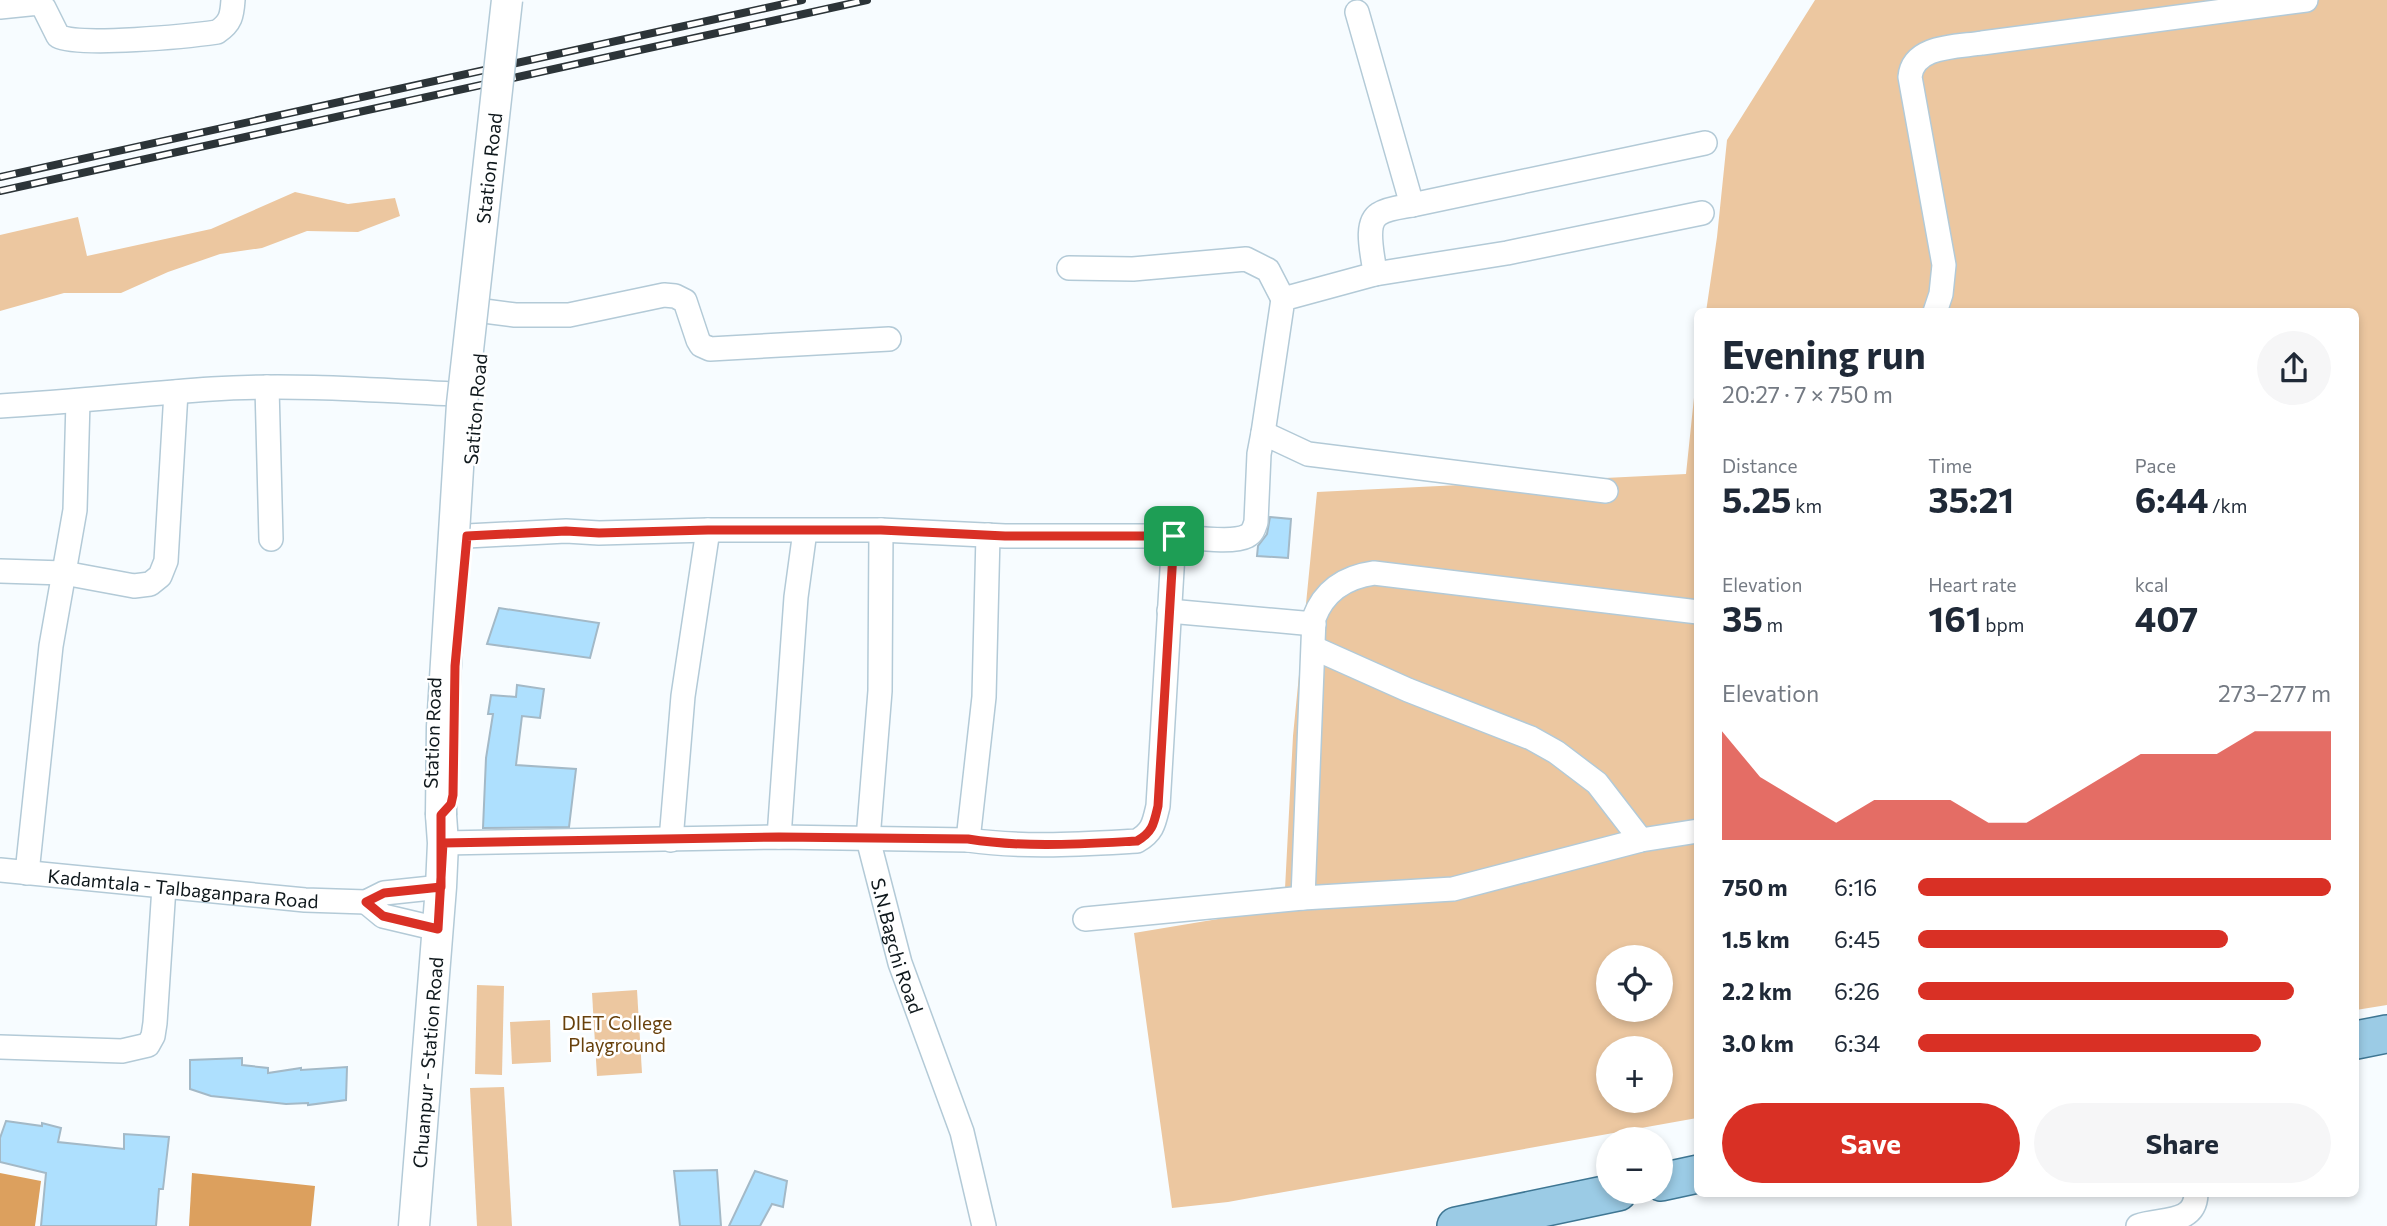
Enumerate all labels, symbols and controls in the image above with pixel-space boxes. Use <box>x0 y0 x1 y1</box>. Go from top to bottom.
street label: Station Road <box>471 111 506 225</box>
text: Evening run <box>1722 330 1926 377</box>
button: share <box>2257 331 2331 405</box>
street label: Satiton Road <box>459 352 491 466</box>
text: 20:27 · 7 × 750 m <box>1722 380 1893 408</box>
text: Distance <box>1722 454 1798 477</box>
text: Time <box>1928 454 1972 477</box>
text: Pace <box>2135 454 2176 477</box>
text: 5.25 <box>1722 477 1792 520</box>
text: 35:21 <box>1928 477 2014 520</box>
text: 6:44 <box>2135 477 2208 520</box>
text: km <box>1792 494 1822 517</box>
text: /km <box>2208 494 2247 517</box>
pin <box>1144 506 1204 566</box>
icon: arrive <box>1155 517 1193 555</box>
text: Elevation <box>1722 573 1802 596</box>
text: Heart rate <box>1928 573 2017 596</box>
text: kcal <box>2135 573 2169 596</box>
text: 35 <box>1722 596 1763 639</box>
text: 161 <box>1928 596 1982 639</box>
text: 407 <box>2135 596 2198 639</box>
text: m <box>1763 613 1783 636</box>
text: bpm <box>1982 613 2024 636</box>
street label: Station Road <box>419 677 445 789</box>
text: Elevation <box>1722 679 1819 707</box>
text: 273–277 m <box>2218 679 2331 707</box>
street label: Kadamtala - Talbaganpara Road <box>47 863 319 912</box>
text: 750 m <box>1722 873 1788 901</box>
text: 6:16 <box>1834 873 1877 901</box>
street label: S.N.Bagchi Road <box>867 875 929 1016</box>
text: 1.5 km <box>1722 925 1790 953</box>
text: 6:45 <box>1834 925 1880 953</box>
map controls <box>1596 945 1673 1204</box>
button: locate <box>1596 945 1673 1022</box>
street label: Chuanpur - Station Road <box>407 956 447 1169</box>
text: 2.2 km <box>1722 977 1792 1005</box>
text: 6:26 <box>1834 977 1880 1005</box>
park label: DIET College Playground <box>562 1011 672 1056</box>
text: 3.0 km <box>1722 1029 1794 1057</box>
text: 6:34 <box>1834 1029 1880 1057</box>
button: + <box>1596 1036 1673 1113</box>
button: Save <box>1722 1103 2020 1183</box>
button: Share <box>2034 1103 2331 1183</box>
button: − <box>1596 1127 1673 1204</box>

